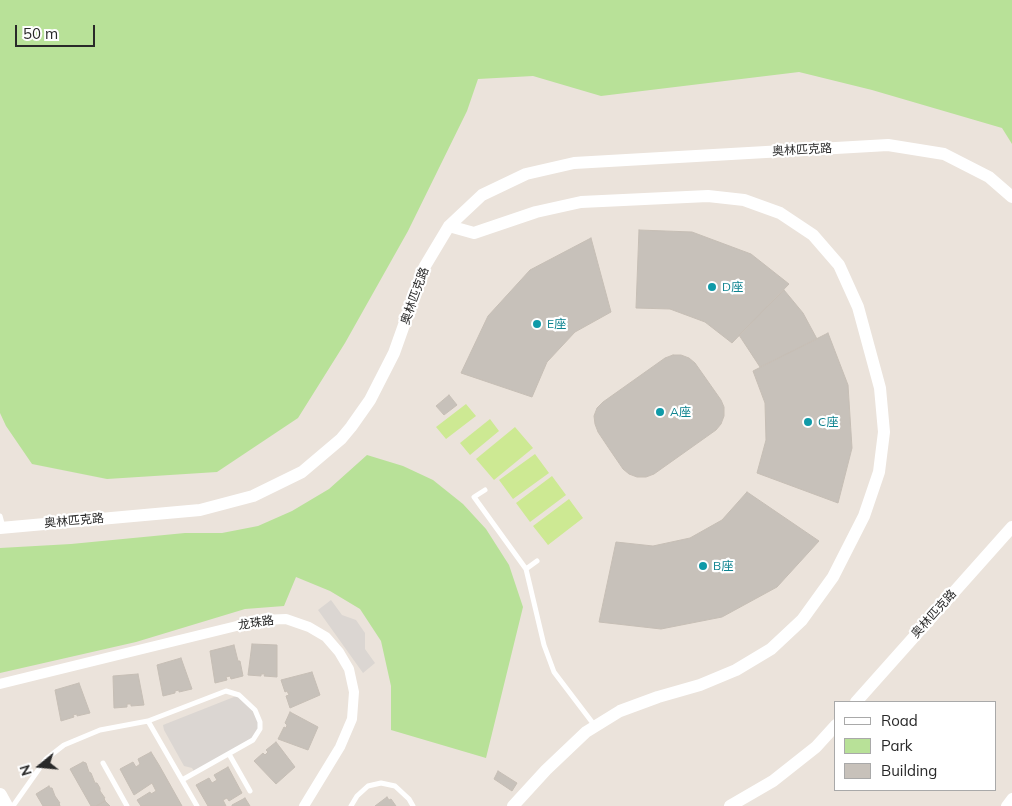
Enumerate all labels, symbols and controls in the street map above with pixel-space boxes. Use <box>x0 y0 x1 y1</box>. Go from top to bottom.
scale bar <box>18 15 98 47</box>
text: 50 m <box>23 24 58 43</box>
street label: 奥林匹克路 <box>772 141 832 159</box>
street label: 奥林匹克路 <box>398 265 432 327</box>
place label: D座 <box>722 280 743 294</box>
marker: D座 <box>706 281 718 293</box>
place label: E座 <box>547 317 566 331</box>
marker: E座 <box>531 318 543 330</box>
place label: A座 <box>670 405 691 419</box>
marker: A座 <box>654 406 666 418</box>
place label: C座 <box>818 415 838 429</box>
marker: C座 <box>802 416 814 428</box>
street label: 奥林匹克路 <box>43 511 105 531</box>
place label: B座 <box>713 559 733 573</box>
marker: B座 <box>697 560 709 572</box>
street label: 奥林匹克路 <box>909 587 959 641</box>
street label: 龙珠路 <box>237 613 275 633</box>
legend <box>834 701 997 791</box>
text: Road <box>881 711 918 730</box>
text: Park <box>881 736 913 755</box>
north arrow <box>15 741 65 791</box>
text: Building <box>881 761 937 780</box>
text: N <box>16 763 36 778</box>

